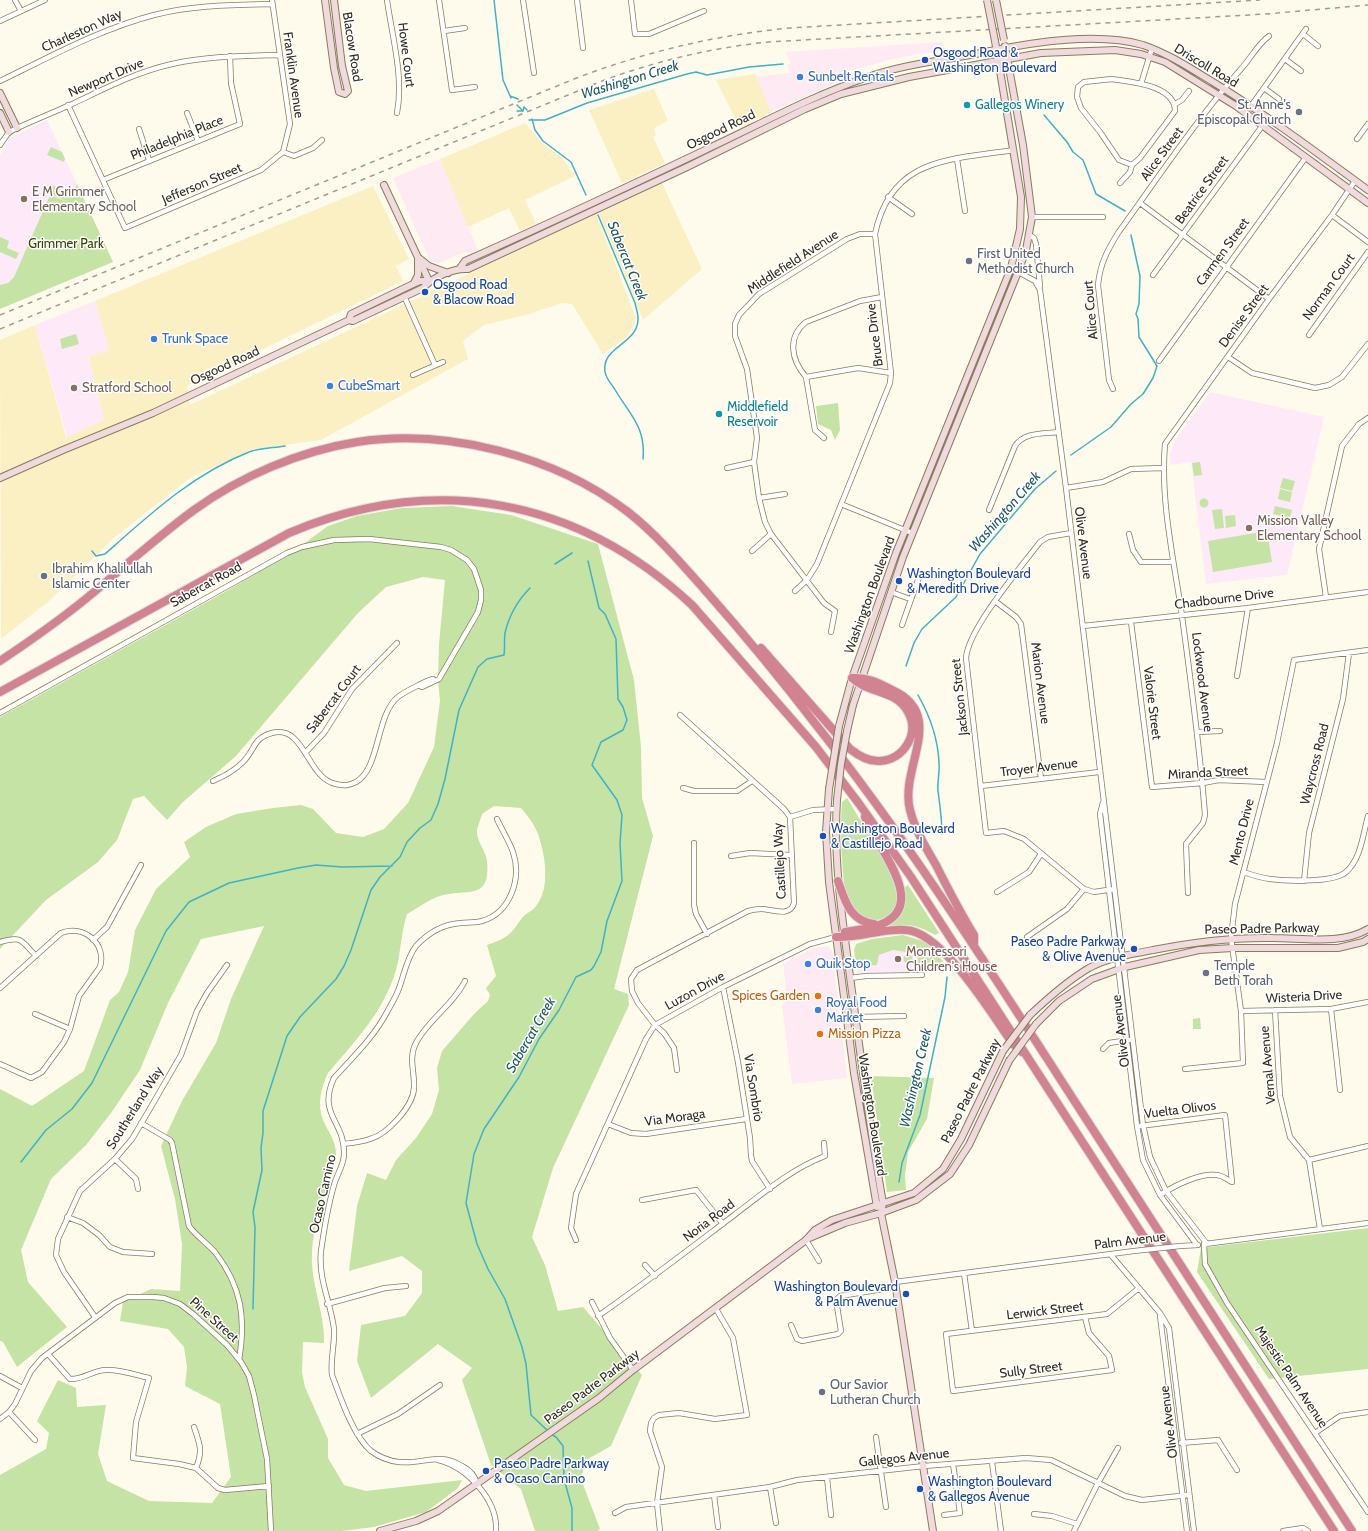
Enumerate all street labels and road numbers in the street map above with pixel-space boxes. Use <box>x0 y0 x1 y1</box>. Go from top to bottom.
street label: Charleston Way <box>39 6 125 56</box>
street label: Blacow Road <box>339 11 365 83</box>
street label: Howe Court <box>394 22 418 88</box>
street label: Franklin Avenue <box>279 31 307 119</box>
street label: Driscoll Road <box>1171 41 1241 91</box>
street label: Newport Drive <box>66 55 146 101</box>
street label: Osgood Road <box>684 107 758 153</box>
street label: Philadelphia Place <box>128 112 226 164</box>
street label: Alice Street <box>1137 124 1187 184</box>
street label: Beatrice Street <box>1172 153 1232 227</box>
street label: Jefferson Street <box>160 160 244 208</box>
street label: Carmen Street <box>1193 215 1253 289</box>
street label: Middlefield Avenue <box>745 227 841 297</box>
street label: Norman Court <box>1300 251 1358 323</box>
street label: Alice Court <box>1081 280 1101 340</box>
street label: Denise Street <box>1216 281 1272 351</box>
street label: Bruce Drive <box>863 303 887 367</box>
street label: Osgood Road <box>188 343 262 389</box>
street label: Olive Avenue <box>1071 506 1095 580</box>
street label: Washington Boulevard <box>842 534 898 656</box>
street label: Sabercat Road <box>168 559 244 611</box>
street label: Chadbourne Drive <box>1174 585 1274 613</box>
street label: Lockwood Avenue <box>1188 631 1216 733</box>
street label: Marion Avenue <box>1027 641 1053 725</box>
street label: Jackson Street <box>948 658 972 736</box>
street label: Sabercat Court <box>303 662 365 736</box>
street label: Valorie Street <box>1140 665 1164 741</box>
street label: Waycross Road <box>1297 722 1333 806</box>
street label: Troyer Avenue <box>999 756 1079 780</box>
street label: Miranda Street <box>1167 763 1249 783</box>
street label: Mento Drive <box>1226 797 1258 867</box>
street label: Castillejo Way <box>770 822 790 900</box>
street label: Paseo Padre Parkway <box>1204 920 1320 938</box>
street label: Luzon Drive <box>662 968 728 1014</box>
street label: Wisteria Drive <box>1265 987 1343 1007</box>
street label: Olive Avenue <box>1109 994 1133 1068</box>
street label: Vernal Avenue <box>1257 1025 1279 1105</box>
street label: Paseo Padre Parkway <box>938 1036 1004 1146</box>
street label: Via Sombrio <box>740 1053 766 1123</box>
street label: Washington Boulevard <box>855 1053 889 1177</box>
street label: Southerland Way <box>103 1064 167 1152</box>
street label: Vuelta Olivos <box>1143 1098 1217 1122</box>
street label: Via Moraga <box>644 1106 706 1130</box>
street label: Ocaso Camino <box>306 1153 340 1235</box>
street label: Noria Road <box>680 1197 738 1245</box>
street label: Palm Avenue <box>1093 1229 1167 1253</box>
street label: Pine Street <box>186 1294 242 1346</box>
street label: Lerwick Street <box>1006 1299 1084 1323</box>
street label: Majestic Palm Avenue <box>1251 1323 1331 1431</box>
street label: Paseo Padre Parkway <box>541 1346 643 1428</box>
street label: Sully Street <box>999 1358 1063 1382</box>
street label: Olive Avenue <box>1157 1385 1181 1459</box>
street label: Gallegos Avenue <box>858 1445 950 1471</box>

